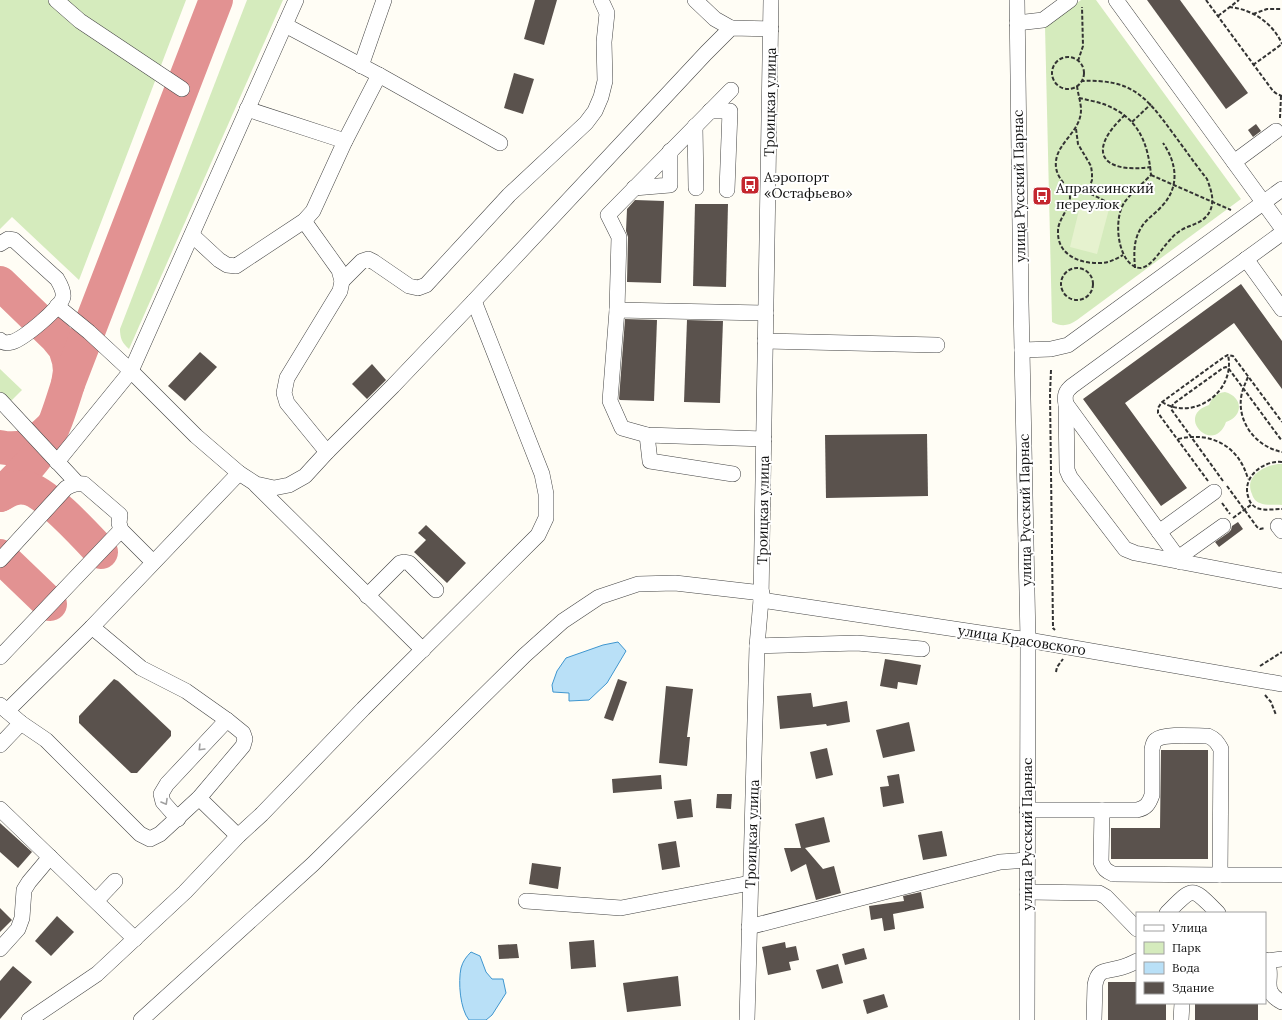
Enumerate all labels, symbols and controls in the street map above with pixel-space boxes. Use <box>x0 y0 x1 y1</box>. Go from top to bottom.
street label: Троицкая улица <box>760 47 780 157</box>
street label: улица Русский Парнас <box>1009 109 1029 263</box>
place label: Аэропорт «Остафьево» <box>763 168 853 202</box>
bus stop icon: Аэропорт «Остафьево» <box>739 174 761 196</box>
place label: Апраксинский переулок <box>1055 179 1154 213</box>
bus stop icon: Апраксинский переулок <box>1031 185 1053 207</box>
street label: улица Русский Парнас <box>1015 433 1035 587</box>
street label: Троицкая улица <box>753 455 773 565</box>
street label: улица Красовского <box>957 621 1087 659</box>
one-way arrow <box>198 743 205 751</box>
street label: улица Русский Парнас <box>1018 758 1036 910</box>
street label: Троицкая улица <box>741 779 763 889</box>
one-way arrow <box>161 798 168 805</box>
legend <box>1136 912 1266 1004</box>
text: Улица <box>1171 920 1208 935</box>
text: Парк <box>1172 940 1201 955</box>
text: Вода <box>1172 960 1200 975</box>
text: Здание <box>1172 980 1215 995</box>

